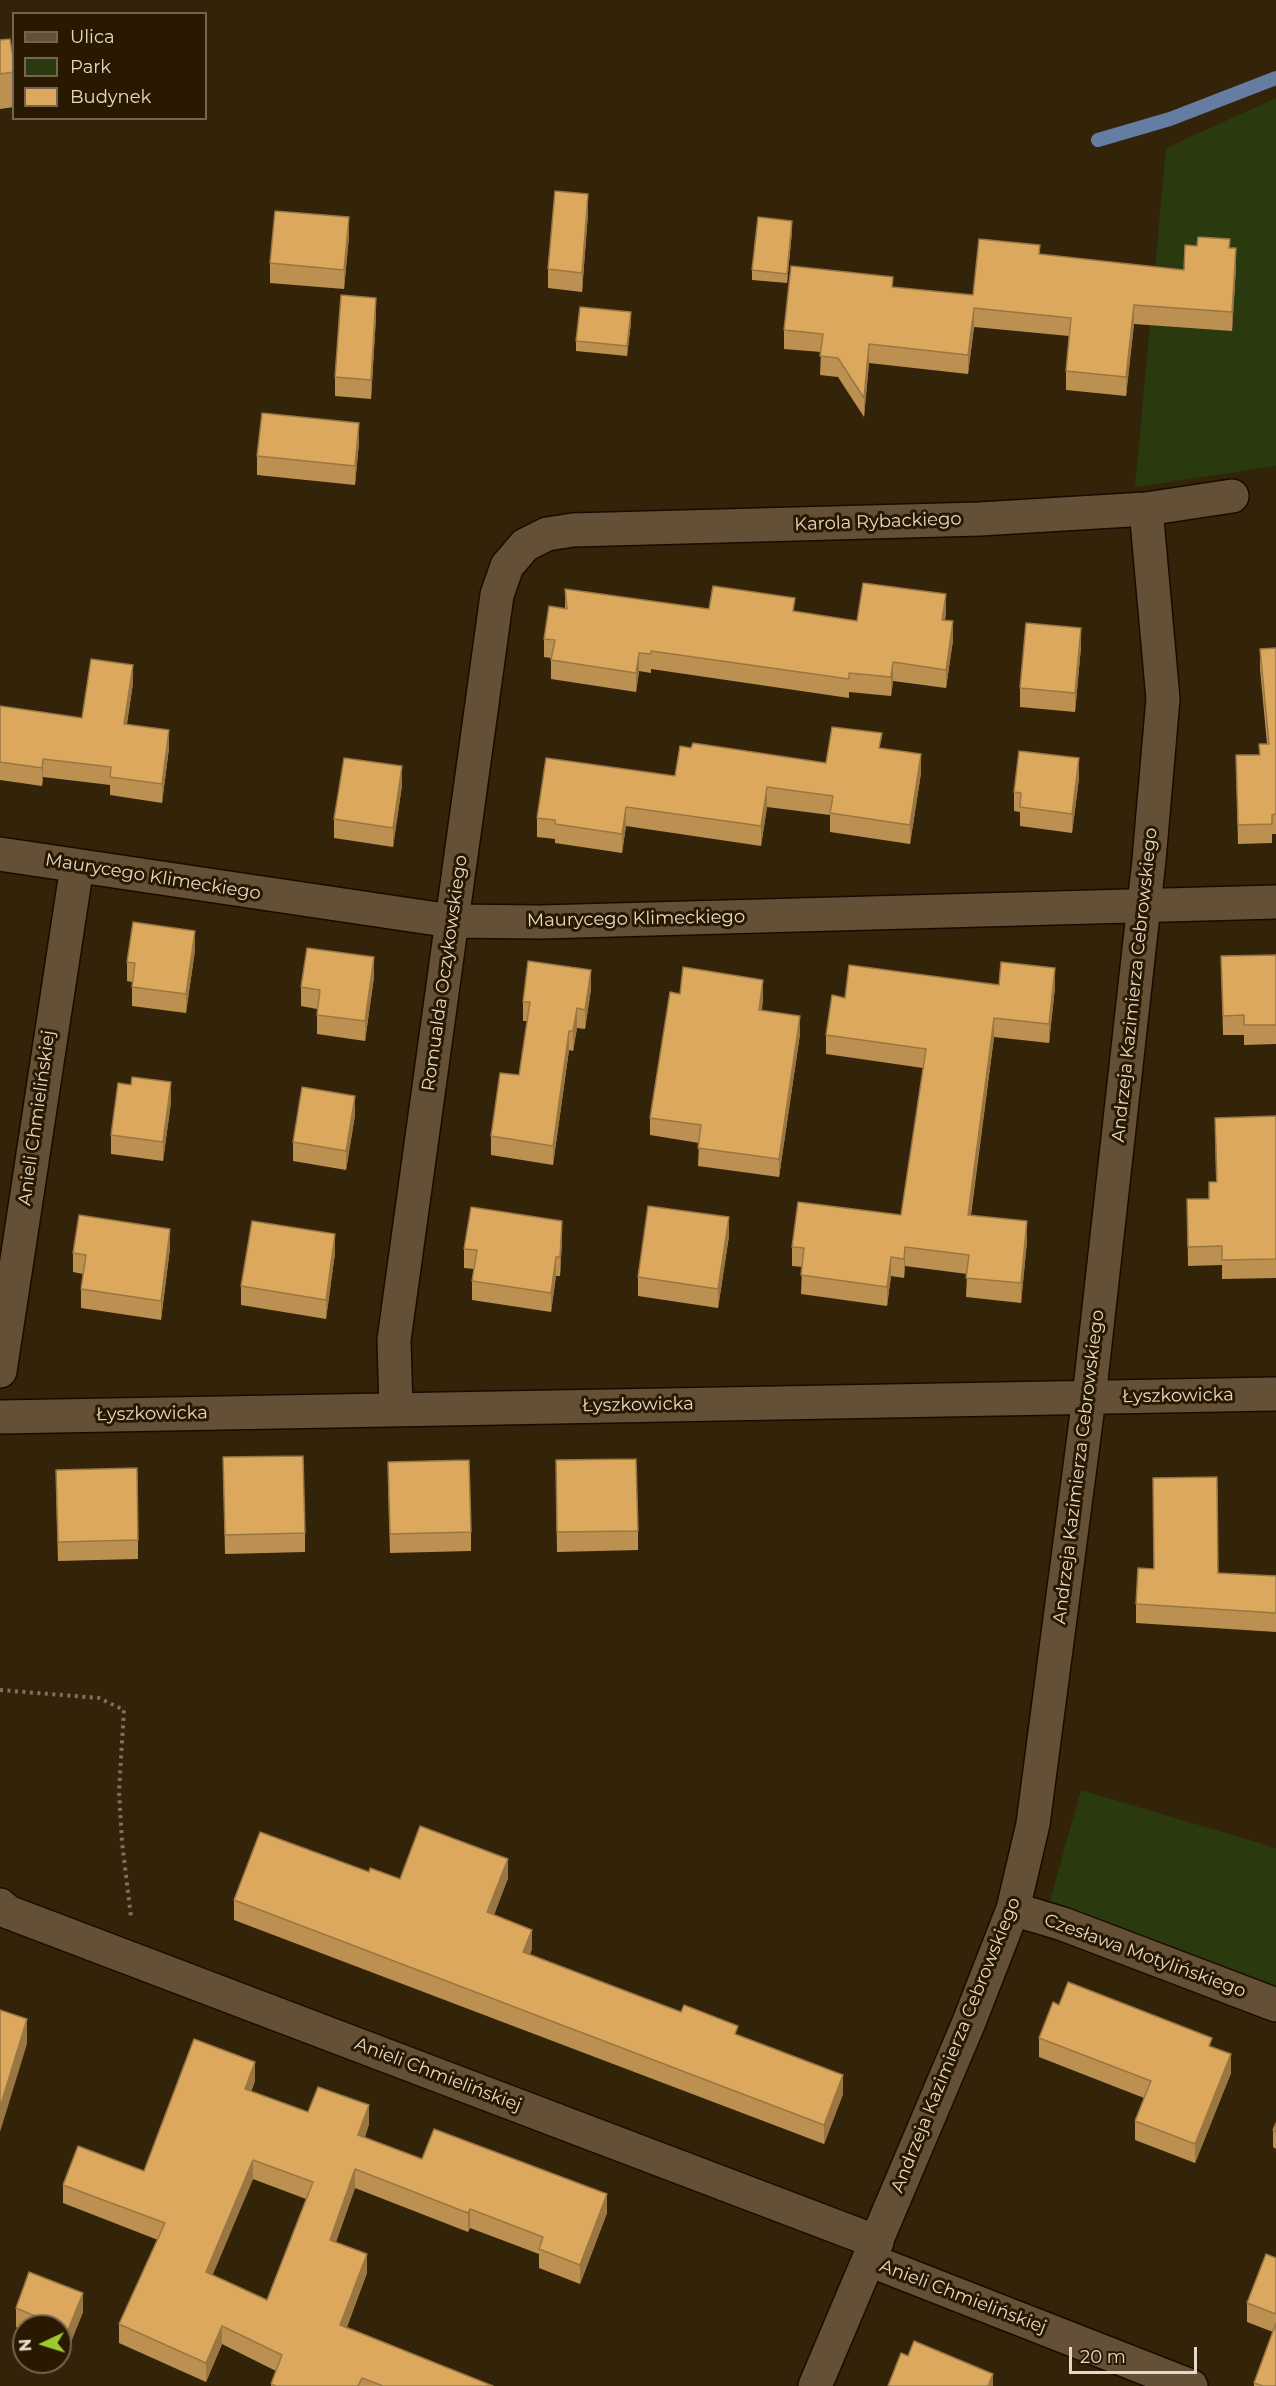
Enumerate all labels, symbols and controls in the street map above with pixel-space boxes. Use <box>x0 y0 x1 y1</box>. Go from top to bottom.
legend <box>12 12 207 120</box>
text: Ulica <box>70 26 115 48</box>
text: Park <box>70 56 111 78</box>
text: Budynek <box>70 86 151 108</box>
street label: Karola Rybackiego <box>794 508 962 536</box>
street label: Andrzeja Kazimierza Cebrowskiego <box>1108 827 1162 1143</box>
street label: Maurycego Klimeckiego <box>44 849 262 905</box>
street label: Romualda Oczykowskiego <box>418 854 472 1092</box>
street label: Maurycego Klimeckiego <box>527 906 745 932</box>
street label: Anieli Chmielińskiej <box>14 1029 60 1207</box>
street label: Andrzeja Kazimierza Cebrowskiego <box>1049 1309 1109 1625</box>
street label: Łyszkowicka <box>1122 1384 1234 1408</box>
street label: Łyszkowicka <box>582 1393 694 1417</box>
street label: Łyszkowicka <box>96 1402 208 1426</box>
street label: Andrzeja Kazimierza Cebrowskiego <box>887 1894 1025 2196</box>
street label: Czesława Motylińskiego <box>1041 1909 1249 2003</box>
street label: Anieli Chmielińskiej <box>352 2033 524 2117</box>
street label: Anieli Chmielińskiej <box>877 2255 1049 2339</box>
north arrow <box>12 2314 72 2374</box>
scale bar <box>1072 2335 1200 2373</box>
text: N <box>16 2338 35 2352</box>
text: 20 m <box>1080 2346 1126 2368</box>

